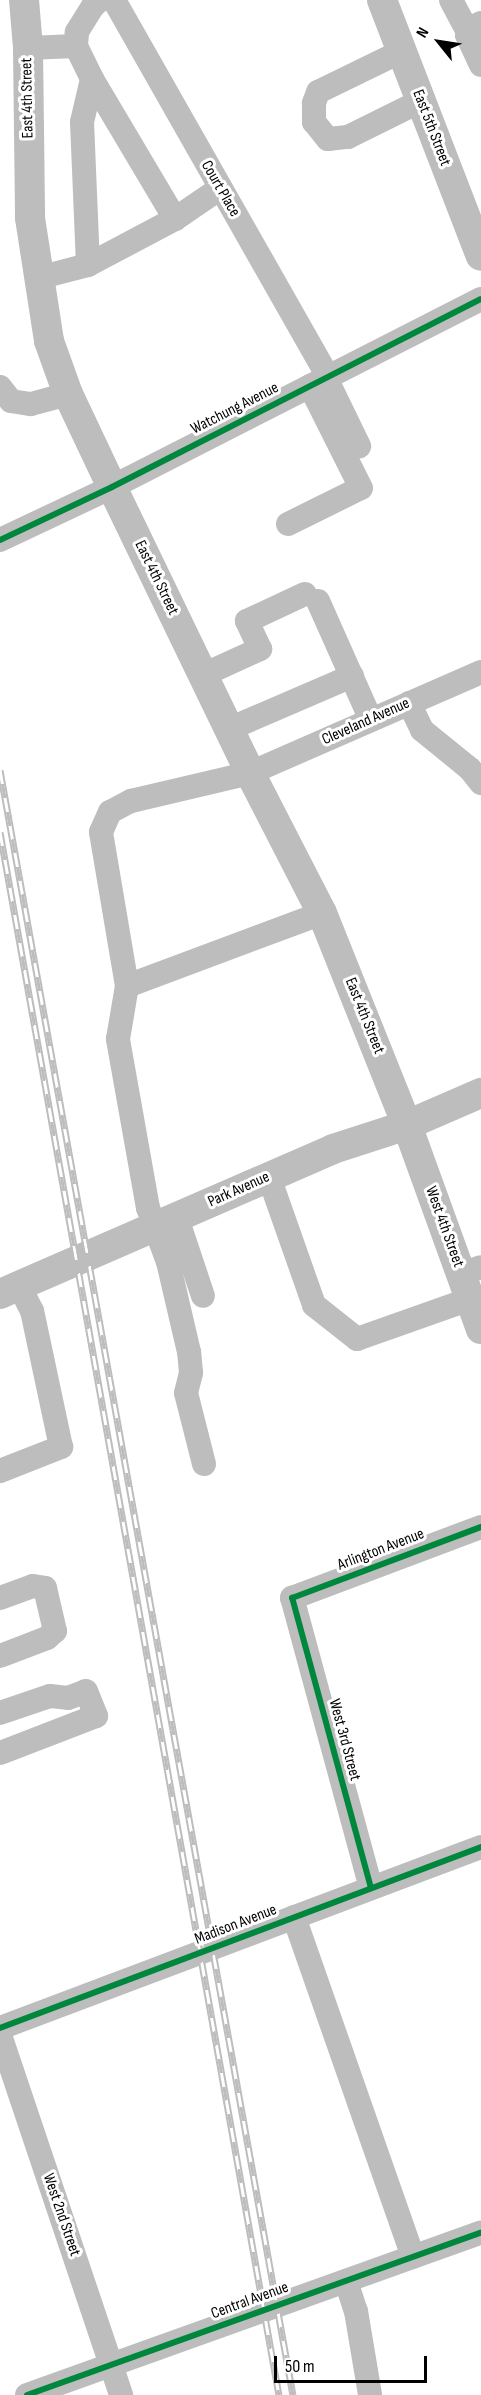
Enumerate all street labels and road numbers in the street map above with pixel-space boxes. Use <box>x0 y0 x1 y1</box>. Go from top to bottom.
street label: East 4th Street <box>18 58 38 138</box>
street label: East 5th Street <box>408 87 454 169</box>
street label: Court Place <box>196 157 244 221</box>
street label: Watchung Avenue <box>188 379 282 439</box>
street label: East 4th Street <box>130 538 182 618</box>
street label: Cleveland Avenue <box>319 694 413 750</box>
street label: East 4th Street <box>340 975 388 1057</box>
street label: Park Avenue <box>205 1168 273 1212</box>
street label: West 4th Street <box>421 1184 467 1270</box>
street label: Arlington Avenue <box>335 1525 427 1575</box>
street label: West 3rd Street <box>324 1697 364 1783</box>
street label: Madison Avenue <box>192 1901 280 1949</box>
street label: West 2nd Street <box>38 2171 84 2259</box>
street label: Central Avenue <box>209 2278 291 2324</box>

